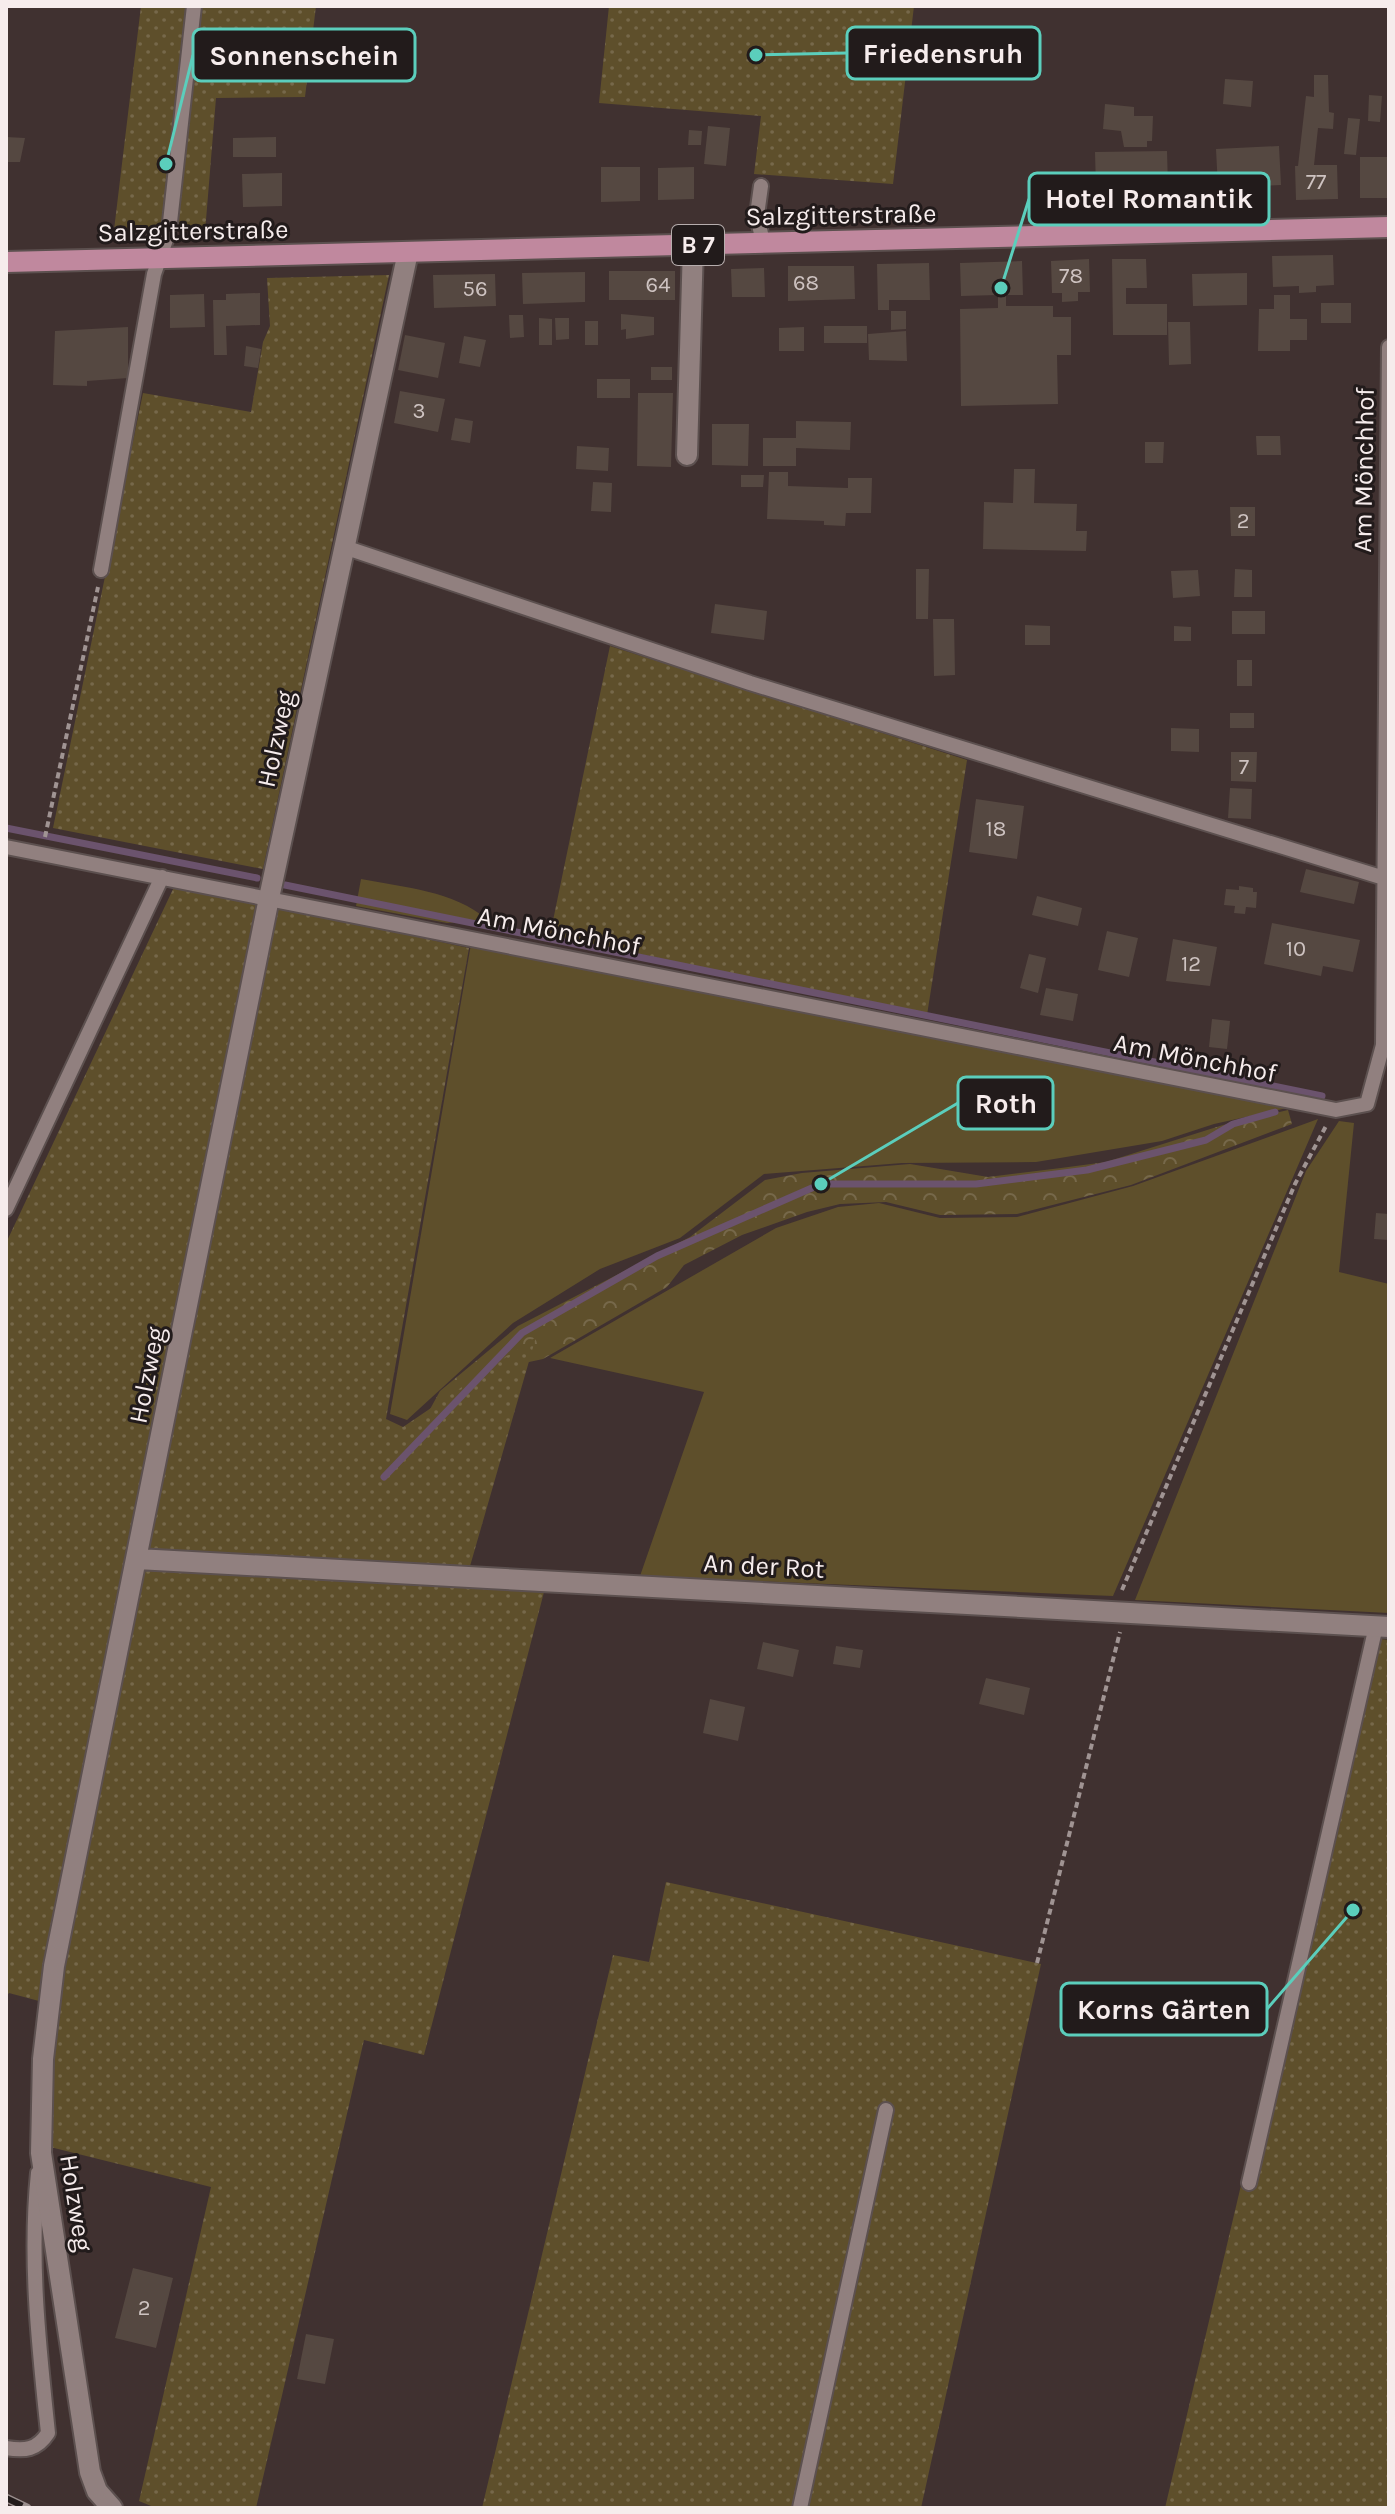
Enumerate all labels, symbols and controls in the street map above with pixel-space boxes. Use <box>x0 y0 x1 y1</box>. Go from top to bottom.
callout: Friedensruh <box>847 27 1040 79</box>
callout: Sonnenschein <box>193 29 415 81</box>
text: Friedensruh <box>863 37 1023 70</box>
text: Sonnenschein <box>209 39 399 72</box>
house number: 77 <box>1306 169 1326 195</box>
callout: Hotel Romantik <box>1029 173 1269 225</box>
text: Hotel Romantik <box>1045 182 1254 215</box>
street label: Salzgitterstraße <box>745 198 937 232</box>
street label: Salzgitterstraße <box>97 214 289 248</box>
road number: B 7 <box>672 225 724 265</box>
house number: 78 <box>1059 263 1083 289</box>
house number: 68 <box>793 270 819 296</box>
house number: 64 <box>646 272 670 298</box>
house number: 56 <box>462 276 488 302</box>
street label: Am Mönchhof <box>1347 386 1381 553</box>
house number: 3 <box>413 398 426 424</box>
house number: 2 <box>1237 508 1249 534</box>
street label: Holzweg <box>251 687 301 790</box>
house number: 7 <box>1239 754 1249 780</box>
house number: 18 <box>986 816 1006 842</box>
street label: Am Mönchhof <box>475 900 644 962</box>
house number: 10 <box>1286 936 1306 962</box>
house number: 12 <box>1181 951 1201 977</box>
street label: Am Mönchhof <box>1111 1027 1280 1089</box>
callout: Roth <box>958 1077 1053 1129</box>
text: Roth <box>975 1087 1037 1120</box>
street label: Holzweg <box>122 1324 172 1426</box>
street label: An der Rot <box>703 1547 825 1585</box>
callout: Korns Gärten <box>1061 1983 1267 2035</box>
text: Korns Gärten <box>1077 1993 1251 2026</box>
street label: Holzweg <box>53 2152 99 2254</box>
house number: 2 <box>138 2295 150 2321</box>

